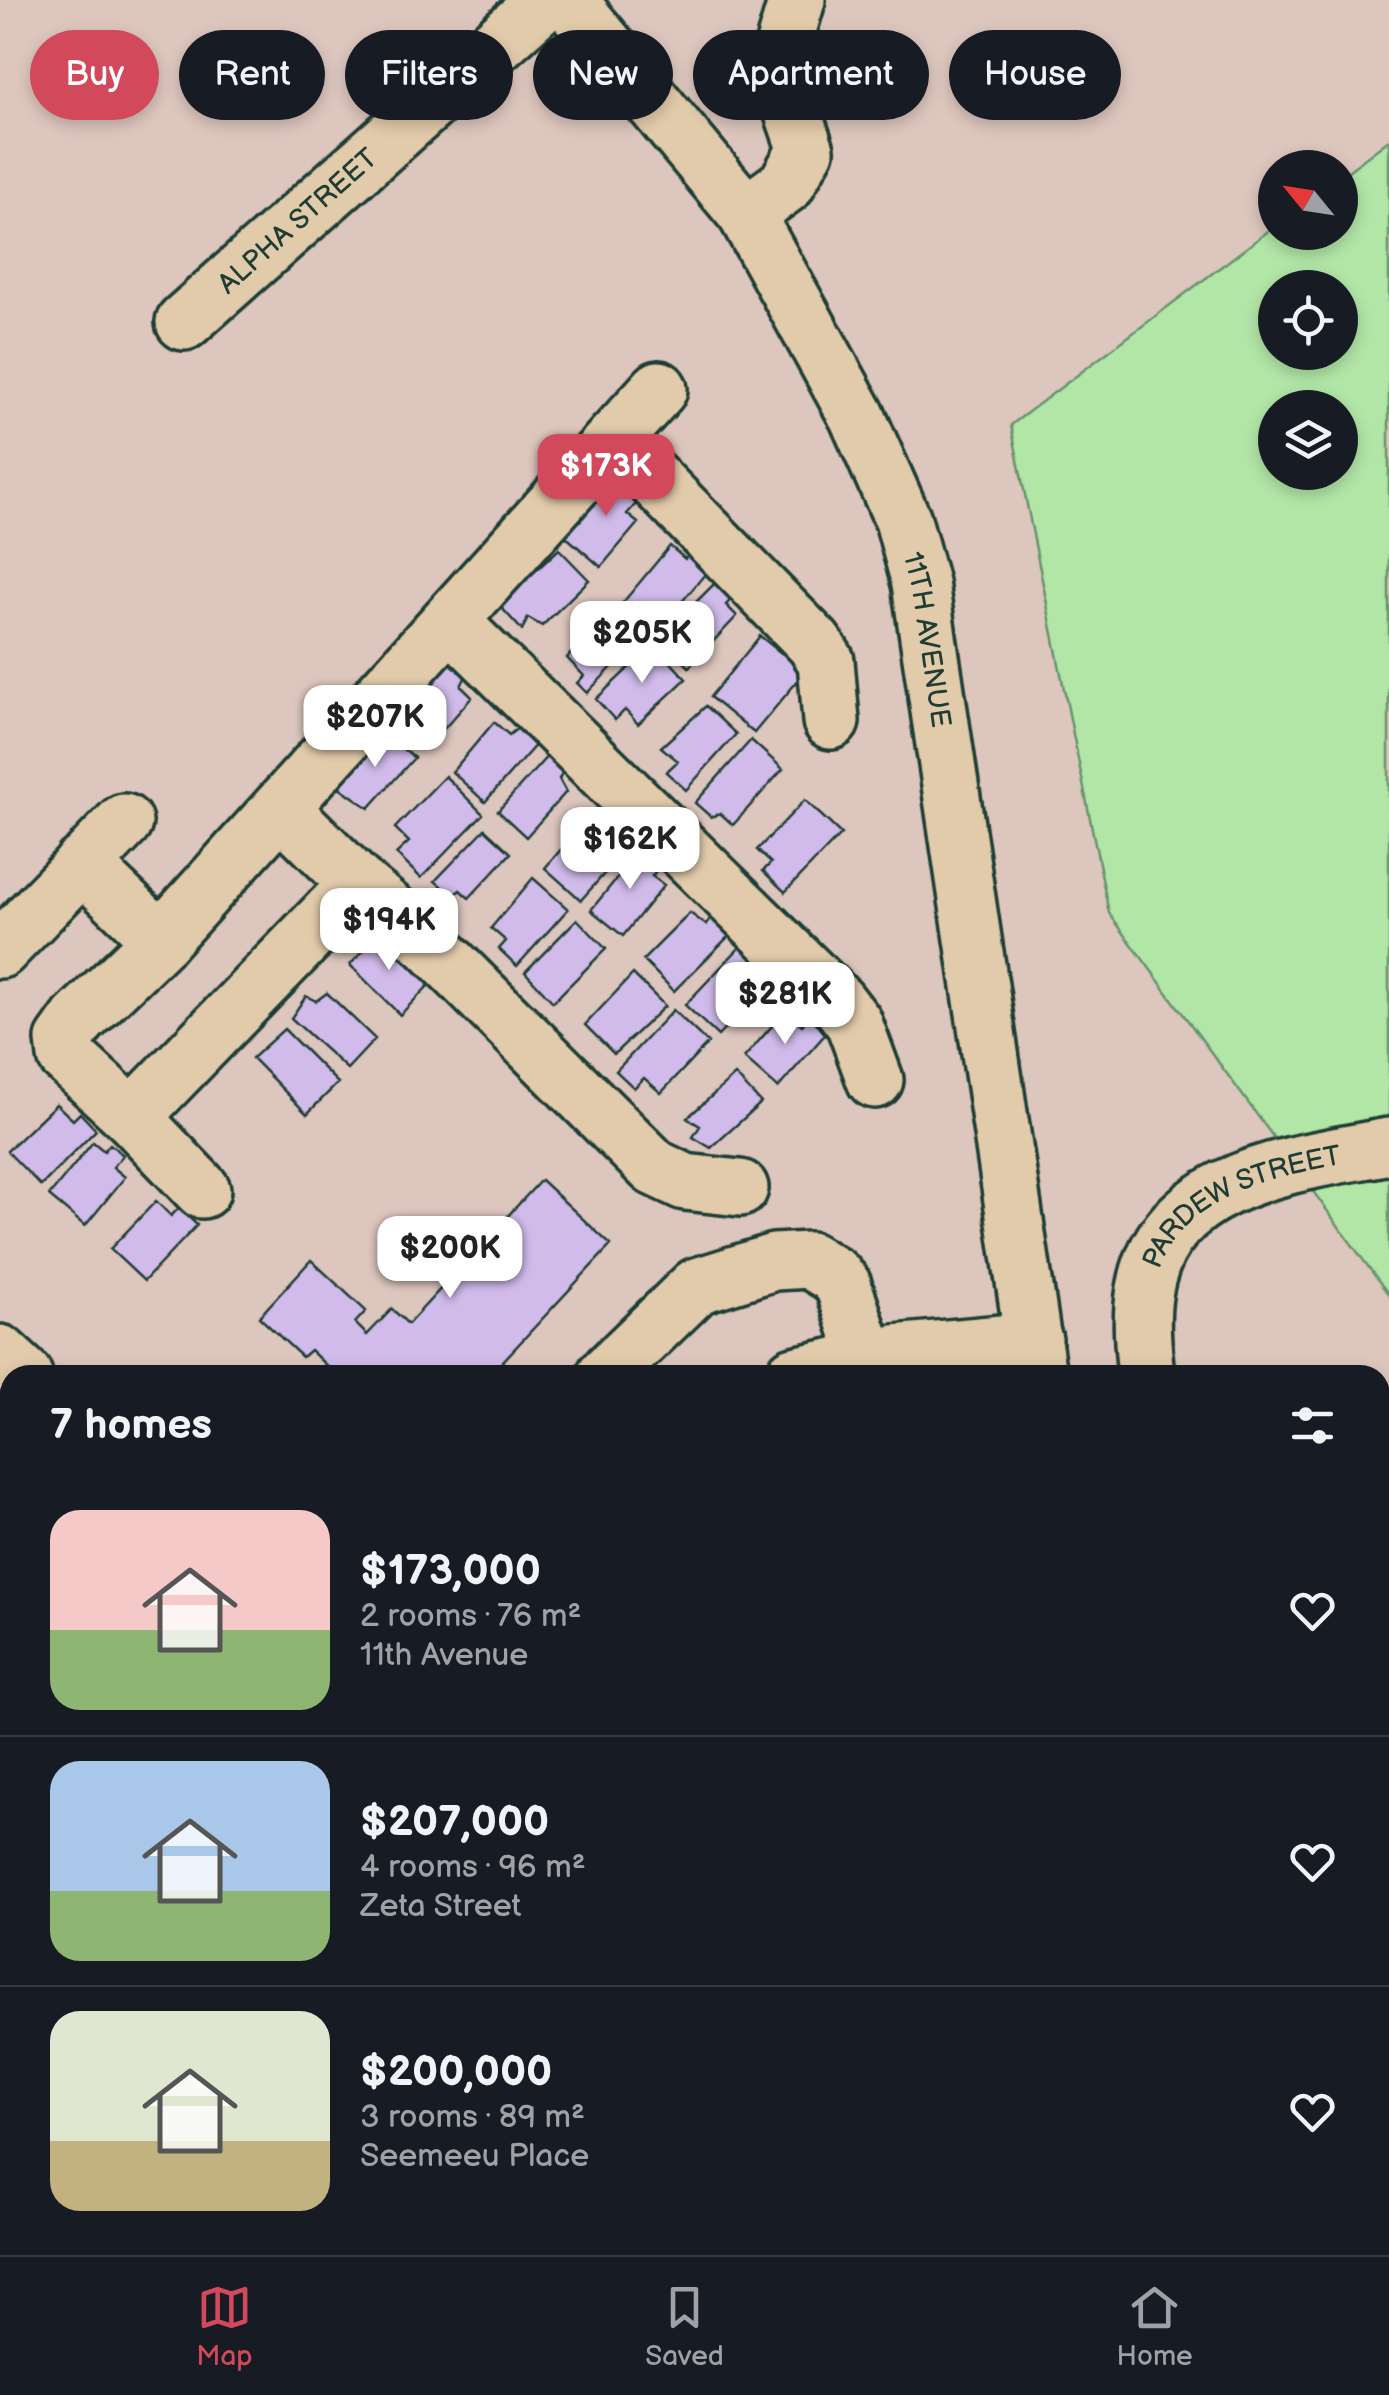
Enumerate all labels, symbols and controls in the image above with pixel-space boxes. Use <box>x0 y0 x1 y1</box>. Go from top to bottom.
chip: Buy <box>30 30 159 120</box>
chip: Rent <box>179 30 325 120</box>
chip: Filters <box>345 30 513 120</box>
chip: New <box>533 30 673 120</box>
chip: Apartment <box>693 30 929 120</box>
chip: House <box>949 30 1121 120</box>
street label: ALPHA STREET <box>211 141 384 301</box>
north arrow <box>1258 150 1358 250</box>
map controls <box>1258 150 1358 490</box>
button: locate <box>1258 270 1358 370</box>
button: layers <box>1258 390 1358 490</box>
pin: $173K <box>536 434 676 519</box>
text: $173K <box>560 447 652 486</box>
street label: 11TH AVENUE <box>896 548 958 730</box>
pin: $205K <box>572 601 712 686</box>
text: $205K <box>592 614 692 653</box>
pin: $207K <box>305 685 445 770</box>
text: $207K <box>325 698 425 737</box>
pin: $162K <box>560 807 700 892</box>
text: $162K <box>583 820 677 859</box>
pin: $194K <box>319 888 459 973</box>
text: $194K <box>342 901 436 940</box>
pin: $281K <box>715 962 855 1047</box>
text: $281K <box>738 975 832 1014</box>
street label: PARDEW STREET <box>1135 1139 1344 1273</box>
pin: $200K <box>380 1216 520 1301</box>
text: $200K <box>399 1229 501 1268</box>
icon: filters <box>1285 1398 1340 1453</box>
text: 7 homes <box>50 1400 212 1451</box>
text: $173,000 <box>360 1546 541 1597</box>
icon: home <box>130 1550 250 1670</box>
icon: heart <box>1285 1583 1340 1638</box>
text: 2 rooms · 76 m² <box>360 1597 581 1636</box>
text: 11th Avenue <box>360 1636 528 1675</box>
text: $207,000 <box>360 1797 549 1848</box>
icon: home <box>130 1801 250 1921</box>
icon: heart <box>1285 1834 1340 1889</box>
text: 4 rooms · 96 m² <box>360 1848 586 1887</box>
text: Zeta Street <box>360 1887 521 1926</box>
text: $200,000 <box>360 2047 552 2098</box>
icon: home <box>130 2051 250 2171</box>
icon: heart <box>1285 2084 1340 2139</box>
text: 3 rooms · 89 m² <box>360 2098 585 2137</box>
text: Seemeeu Place <box>360 2137 589 2176</box>
tab: Map <box>196 2280 253 2373</box>
tab: Saved <box>645 2280 724 2373</box>
tab: Home <box>1117 2280 1193 2373</box>

